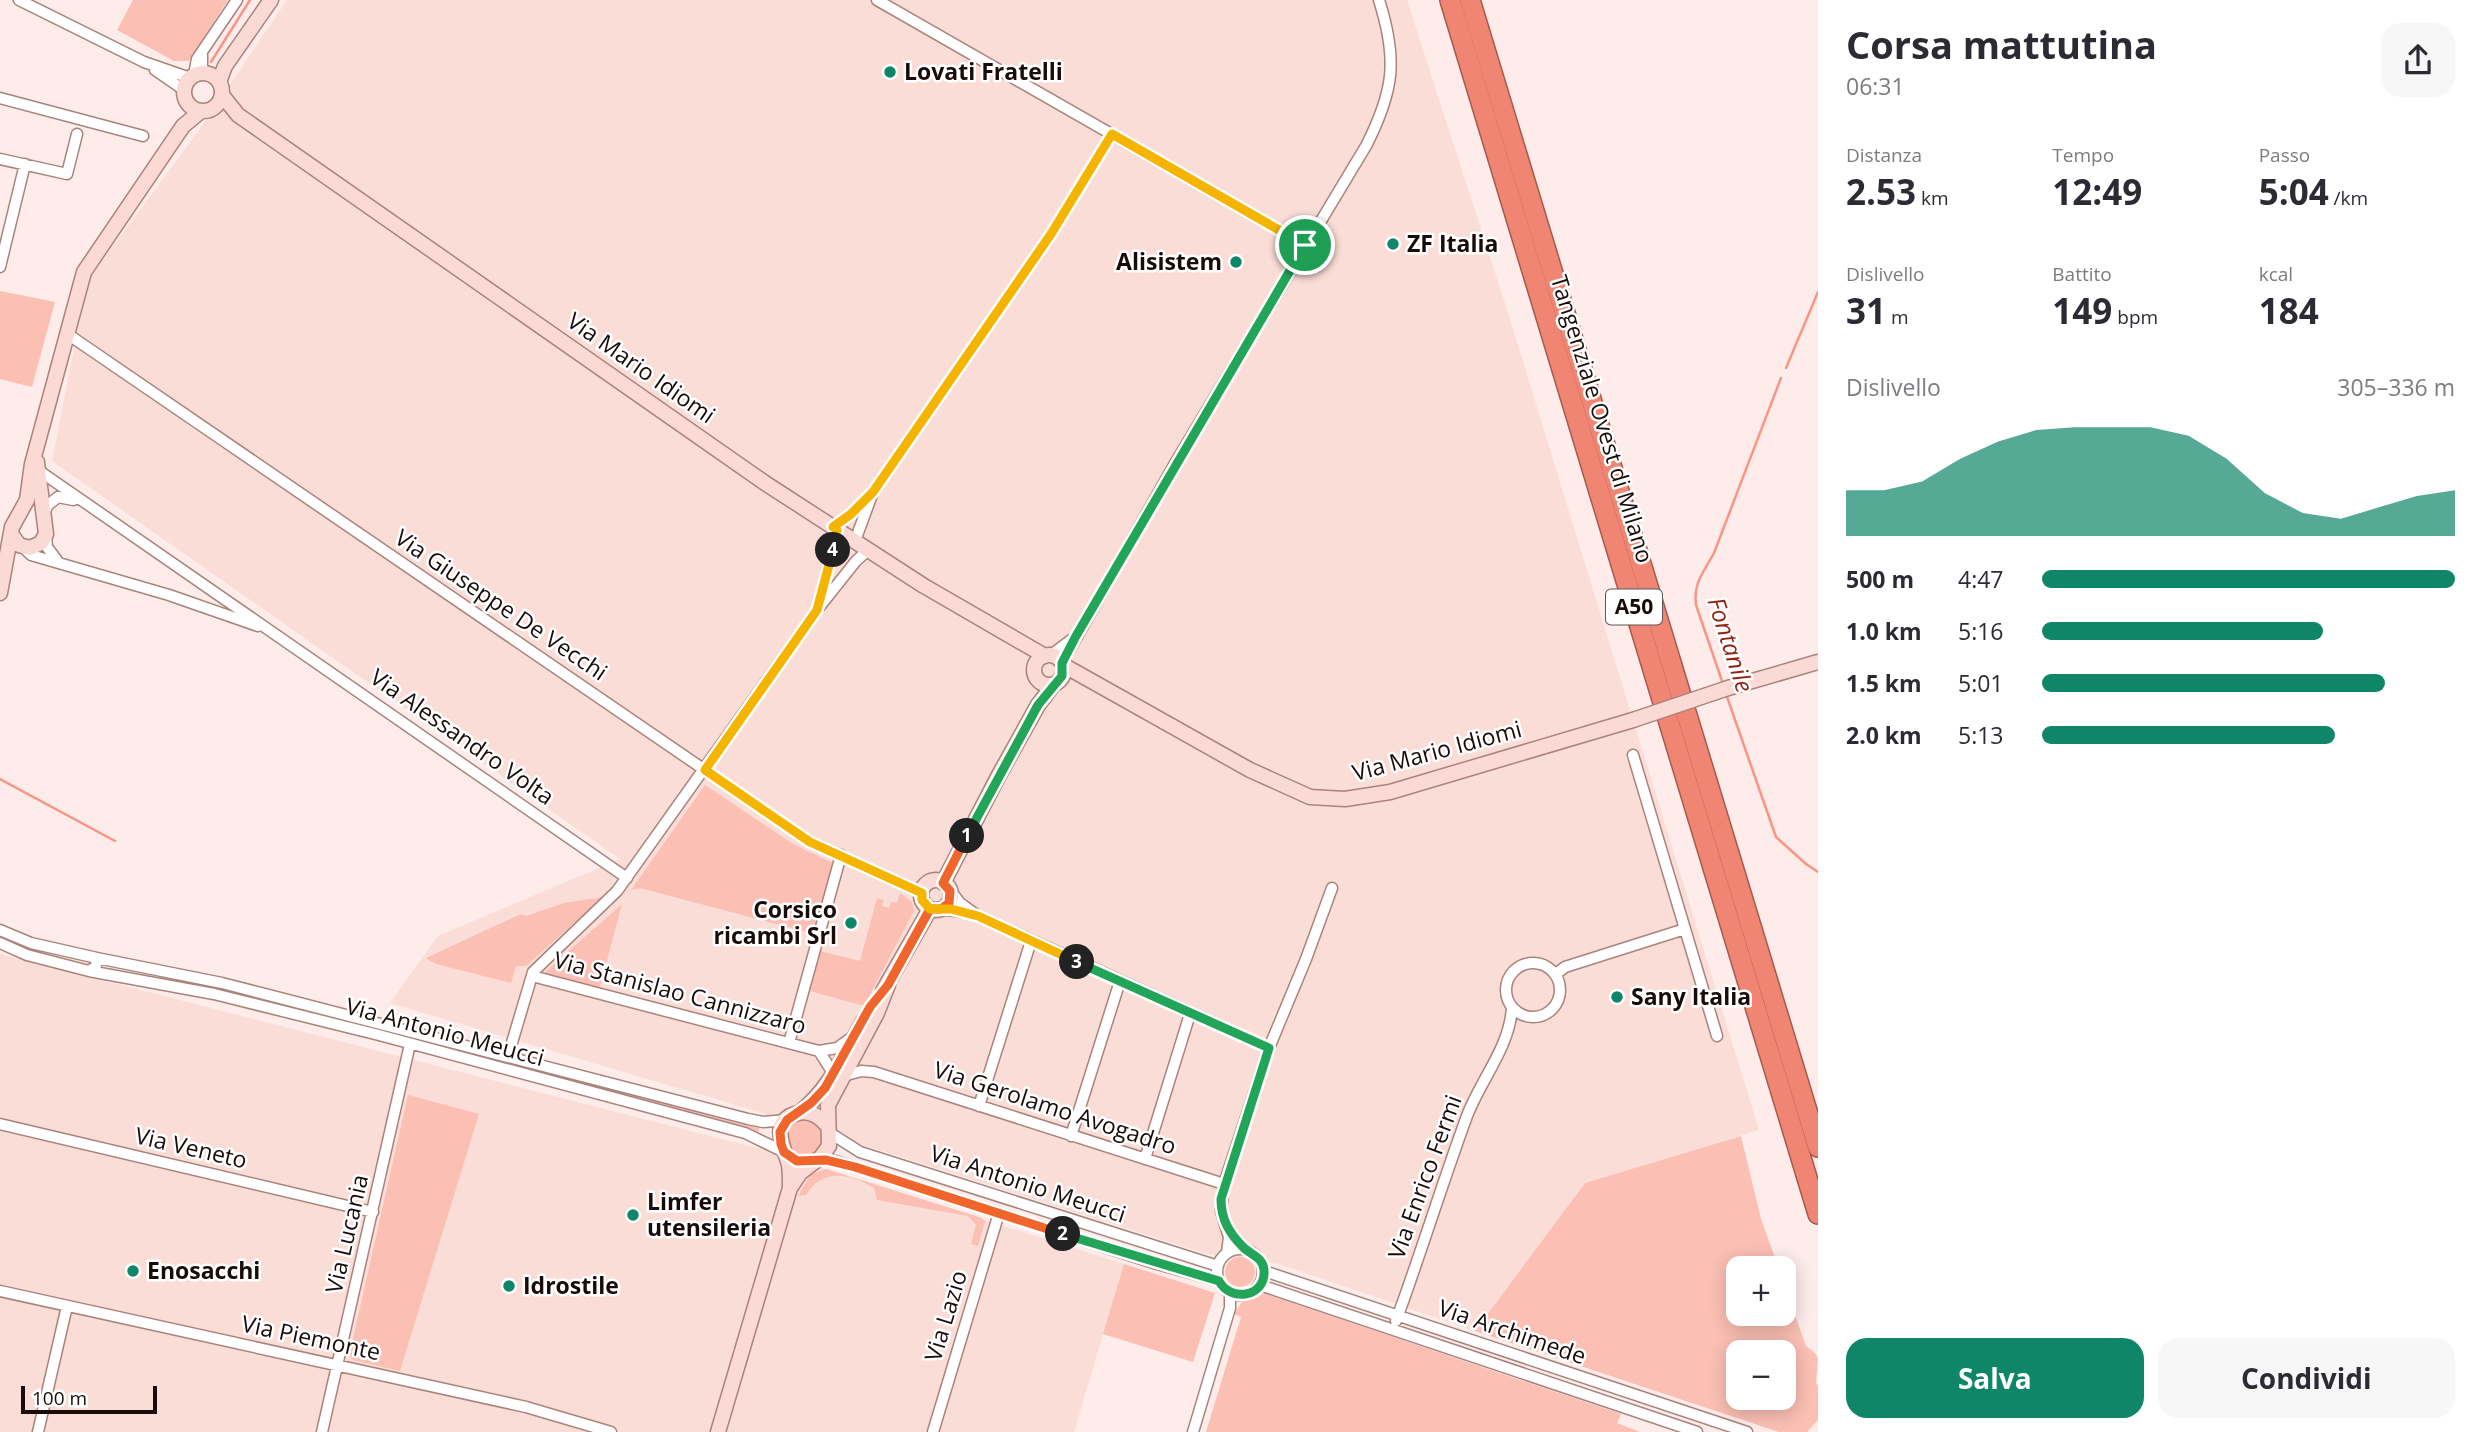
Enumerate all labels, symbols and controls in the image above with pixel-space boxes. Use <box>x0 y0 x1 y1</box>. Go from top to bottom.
text: Corsa mattutina <box>1846 18 2157 70</box>
button: share <box>2381 23 2455 97</box>
place label: Lovati Fratelli <box>904 55 1063 87</box>
marker: Lovati Fratelli <box>882 64 898 80</box>
text: 06:31 <box>1846 70 1905 102</box>
text: Distanza <box>1846 142 1922 168</box>
text: Tempo <box>2052 142 2114 168</box>
text: Passo <box>2259 142 2310 168</box>
text: 2.53 <box>1846 168 1916 215</box>
text: 12:49 <box>2052 168 2142 215</box>
text: 5:04 <box>2259 168 2329 215</box>
text: km <box>1916 185 1949 211</box>
text: /km <box>2329 185 2368 211</box>
pin <box>1275 215 1335 275</box>
icon: arrive <box>1286 226 1324 264</box>
place label: ZF Italia <box>1407 227 1498 259</box>
marker: ZF Italia <box>1385 236 1401 252</box>
place label: Alisistem <box>1116 245 1222 277</box>
marker: Alisistem <box>1228 254 1244 270</box>
text: Dislivello <box>1846 261 1924 287</box>
text: Battito <box>2052 261 2112 287</box>
text: kcal <box>2259 261 2293 287</box>
street label: Tangenziale Ovest di Milano <box>1544 271 1662 567</box>
text: 31 <box>1846 287 1886 334</box>
text: 149 <box>2052 287 2112 334</box>
text: 184 <box>2259 287 2319 334</box>
street label: Via Mario Idiomi <box>561 304 722 430</box>
text: m <box>1886 304 1909 330</box>
text: bpm <box>2112 304 2158 330</box>
text: Dislivello <box>1846 371 1941 403</box>
text: 305–336 m <box>2337 371 2455 403</box>
street label: Via Giuseppe De Vecchi <box>389 521 614 687</box>
pin: 4 <box>816 532 850 568</box>
text: 4 <box>827 536 838 562</box>
text: 500 m <box>1846 563 1914 595</box>
text: 4:47 <box>1958 563 2004 595</box>
road number: A50 <box>1606 590 1662 624</box>
water label: Fontanile <box>1701 593 1762 696</box>
text: 1.0 km <box>1846 615 1922 647</box>
text: 5:16 <box>1958 615 2004 647</box>
street label: Via Alessandro Volta <box>364 661 561 812</box>
text: 1.5 km <box>1846 667 1922 699</box>
text: 5:01 <box>1958 667 2004 699</box>
street label: Via Mario Idiomi <box>1349 712 1525 788</box>
text: 2.0 km <box>1846 719 1922 751</box>
text: 5:13 <box>1958 719 2004 751</box>
pin: 1 <box>950 818 984 854</box>
text: 1 <box>961 822 972 848</box>
place label: Corsico ricambi Srl <box>714 893 837 951</box>
marker: Corsico ricambi Srl <box>843 915 859 931</box>
street label: Via Stanislao Cannizzaro <box>551 943 810 1041</box>
pin: 3 <box>1060 944 1094 979</box>
text: 3 <box>1071 948 1082 974</box>
place label: Sany Italia <box>1631 980 1751 1012</box>
street label: Via Antonio Meucci <box>342 989 548 1073</box>
marker: Sany Italia <box>1609 989 1625 1005</box>
street label: Via Gerolamo Avogadro <box>930 1053 1181 1161</box>
street label: Via Enrico Fermi <box>1380 1090 1469 1263</box>
street label: Via Veneto <box>132 1119 250 1175</box>
street label: Via Antonio Meucci <box>926 1136 1130 1230</box>
street label: Via Lucania <box>317 1171 375 1296</box>
place label: Limfer utensileria <box>647 1185 771 1243</box>
marker: Limfer utensileria <box>625 1207 641 1223</box>
pin: 2 <box>1046 1216 1080 1252</box>
text: 2 <box>1057 1220 1068 1246</box>
place label: Enosacchi <box>147 1254 260 1286</box>
map controls <box>1726 1256 1796 1410</box>
button: + <box>1726 1256 1796 1326</box>
marker: Enosacchi <box>125 1263 141 1279</box>
street label: Via Lazio <box>916 1266 974 1365</box>
place label: Idrostile <box>523 1269 619 1301</box>
marker: Idrostile <box>501 1278 517 1294</box>
street label: Via Archimede <box>1434 1291 1591 1371</box>
street label: Via Piemonte <box>239 1307 384 1367</box>
button: Salva <box>1846 1338 2144 1418</box>
button: Condividi <box>2158 1338 2455 1418</box>
button: − <box>1726 1340 1796 1410</box>
scale bar <box>21 1383 158 1415</box>
text: 100 m <box>32 1385 87 1411</box>

